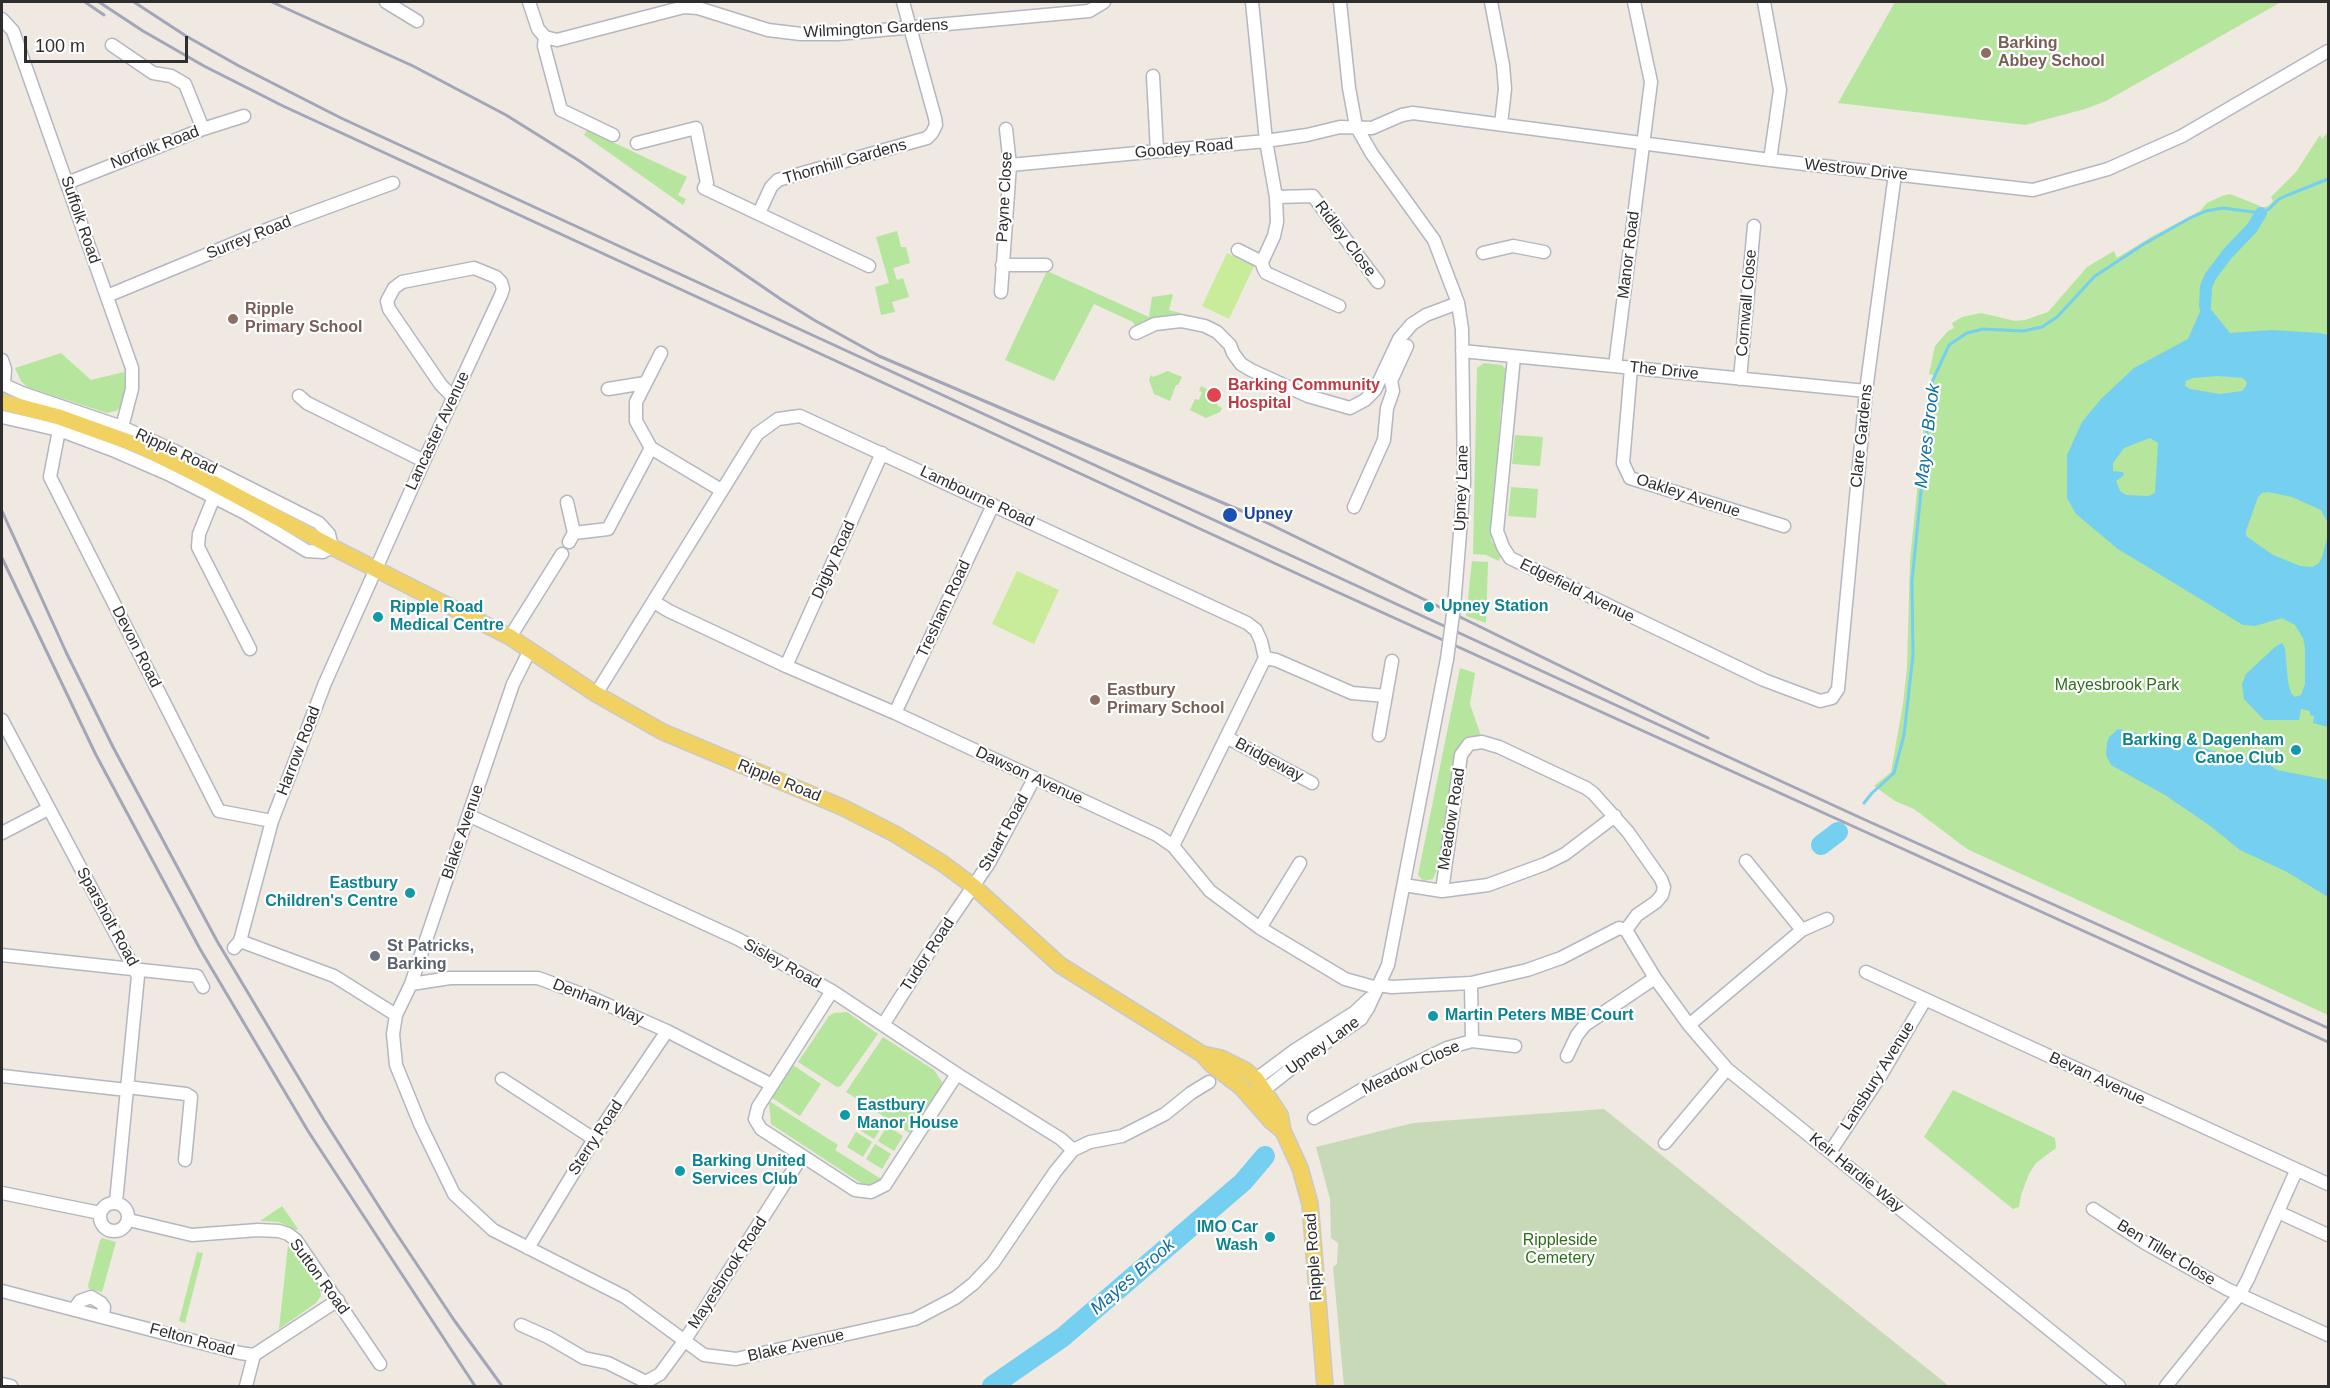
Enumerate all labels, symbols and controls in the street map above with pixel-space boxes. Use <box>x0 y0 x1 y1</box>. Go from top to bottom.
street label: Wilmington Gardens <box>803 16 949 42</box>
scale bar <box>27 24 190 62</box>
place label: Barking Abbey School <box>1998 34 2105 72</box>
text: 100 m <box>35 36 85 56</box>
marker: Barking Abbey School <box>1979 46 1993 60</box>
street label: Norfolk Road <box>108 122 202 174</box>
street label: Thornhill Gardens <box>781 135 909 189</box>
street label: Goodey Road <box>1134 135 1234 163</box>
street label: Payne Close <box>993 151 1017 243</box>
street label: Westrow Drive <box>1803 155 1909 185</box>
street label: Suffolk Road <box>56 174 104 266</box>
street label: Ridley Close <box>1310 197 1380 281</box>
street label: Manor Road <box>1614 210 1644 300</box>
street label: Surrey Road <box>204 212 294 264</box>
street label: Cornwall Close <box>1733 249 1761 357</box>
place label: Ripple Primary School <box>245 300 362 338</box>
marker: Ripple Primary School <box>226 312 240 326</box>
street label: The Drive <box>1629 358 1699 384</box>
street label: Lancaster Avenue <box>402 369 474 493</box>
place label: Barking Community Hospital <box>1228 376 1380 414</box>
street label: Clare Gardens <box>1847 383 1877 489</box>
water label: Mayes Brook <box>1911 383 1945 489</box>
marker: Barking Community Hospital <box>1205 386 1223 404</box>
street label: Ripple Road <box>132 425 220 479</box>
street label: Upney Lane <box>1451 445 1473 531</box>
street label: Lambourne Road <box>917 462 1037 532</box>
street label: Oakley Avenue <box>1634 470 1742 522</box>
place label: Upney <box>1244 505 1293 525</box>
marker: Upney <box>1221 506 1239 524</box>
street label: Digby Road <box>808 518 860 602</box>
street label: Edgefield Avenue <box>1517 555 1637 627</box>
street label: Tresham Road <box>913 557 975 661</box>
place label: Upney Station <box>1441 597 1549 617</box>
place label: Ripple Road Medical Centre <box>390 598 504 636</box>
marker: Upney Station <box>1422 600 1436 614</box>
street label: Devon Road <box>107 603 165 691</box>
marker: Ripple Road Medical Centre <box>371 610 385 624</box>
park label: Mayesbrook Park <box>2055 676 2179 696</box>
place label: Eastbury Primary School <box>1107 681 1224 719</box>
marker: Eastbury Primary School <box>1088 693 1102 707</box>
street label: Harrow Road <box>273 704 325 798</box>
place label: Barking & Dagenham Canoe Club <box>2122 731 2284 769</box>
street label: Bridgeway <box>1232 734 1306 786</box>
street label: Dawson Avenue <box>972 743 1086 809</box>
marker: Barking & Dagenham Canoe Club <box>2289 743 2303 757</box>
street label: Ripple Road <box>735 756 823 806</box>
street label: Meadow Road <box>1434 767 1470 871</box>
street label: Blake Avenue <box>438 782 488 882</box>
street label: Stuart Road <box>975 791 1033 875</box>
street label: Sparsholt Road <box>72 864 142 970</box>
place label: Eastbury Children's Centre <box>265 874 398 912</box>
marker: Eastbury Children's Centre <box>403 886 417 900</box>
street label: Tudor Road <box>897 915 959 995</box>
street label: Sisley Road <box>740 935 824 993</box>
place label: St Patricks, Barking <box>387 937 474 975</box>
marker: St Patricks, Barking <box>368 949 382 963</box>
street label: Denham Way <box>550 975 646 1029</box>
place label: Martin Peters MBE Court <box>1445 1006 1633 1026</box>
marker: Martin Peters MBE Court <box>1426 1009 1440 1023</box>
street label: Upney Lane <box>1282 1013 1364 1079</box>
street label: Lansbury Avenue <box>1837 1018 1919 1134</box>
street label: Meadow Close <box>1359 1037 1463 1099</box>
street label: Bevan Avenue <box>2046 1048 2148 1110</box>
place label: Eastbury Manor House <box>857 1096 958 1134</box>
street label: Sterry Road <box>565 1097 627 1179</box>
marker: Eastbury Manor House <box>838 1108 852 1122</box>
street label: Keir Hardie Way <box>1805 1129 1907 1217</box>
place label: Barking United Services Club <box>692 1152 806 1190</box>
marker: Barking United Services Club <box>673 1164 687 1178</box>
street label: Ripple Road <box>1301 1212 1327 1302</box>
street label: Mayesbrook Road <box>685 1213 771 1333</box>
street label: Ben Tillet Close <box>2113 1216 2219 1290</box>
place label: IMO Car Wash <box>1197 1218 1258 1256</box>
marker: IMO Car Wash <box>1263 1230 1277 1244</box>
park label: Rippleside Cemetery <box>1523 1231 1597 1269</box>
water label: Mayes Brook <box>1086 1234 1180 1320</box>
street label: Sutton Road <box>285 1235 353 1319</box>
street label: Felton Road <box>147 1319 237 1361</box>
street label: Blake Avenue <box>746 1326 846 1366</box>

